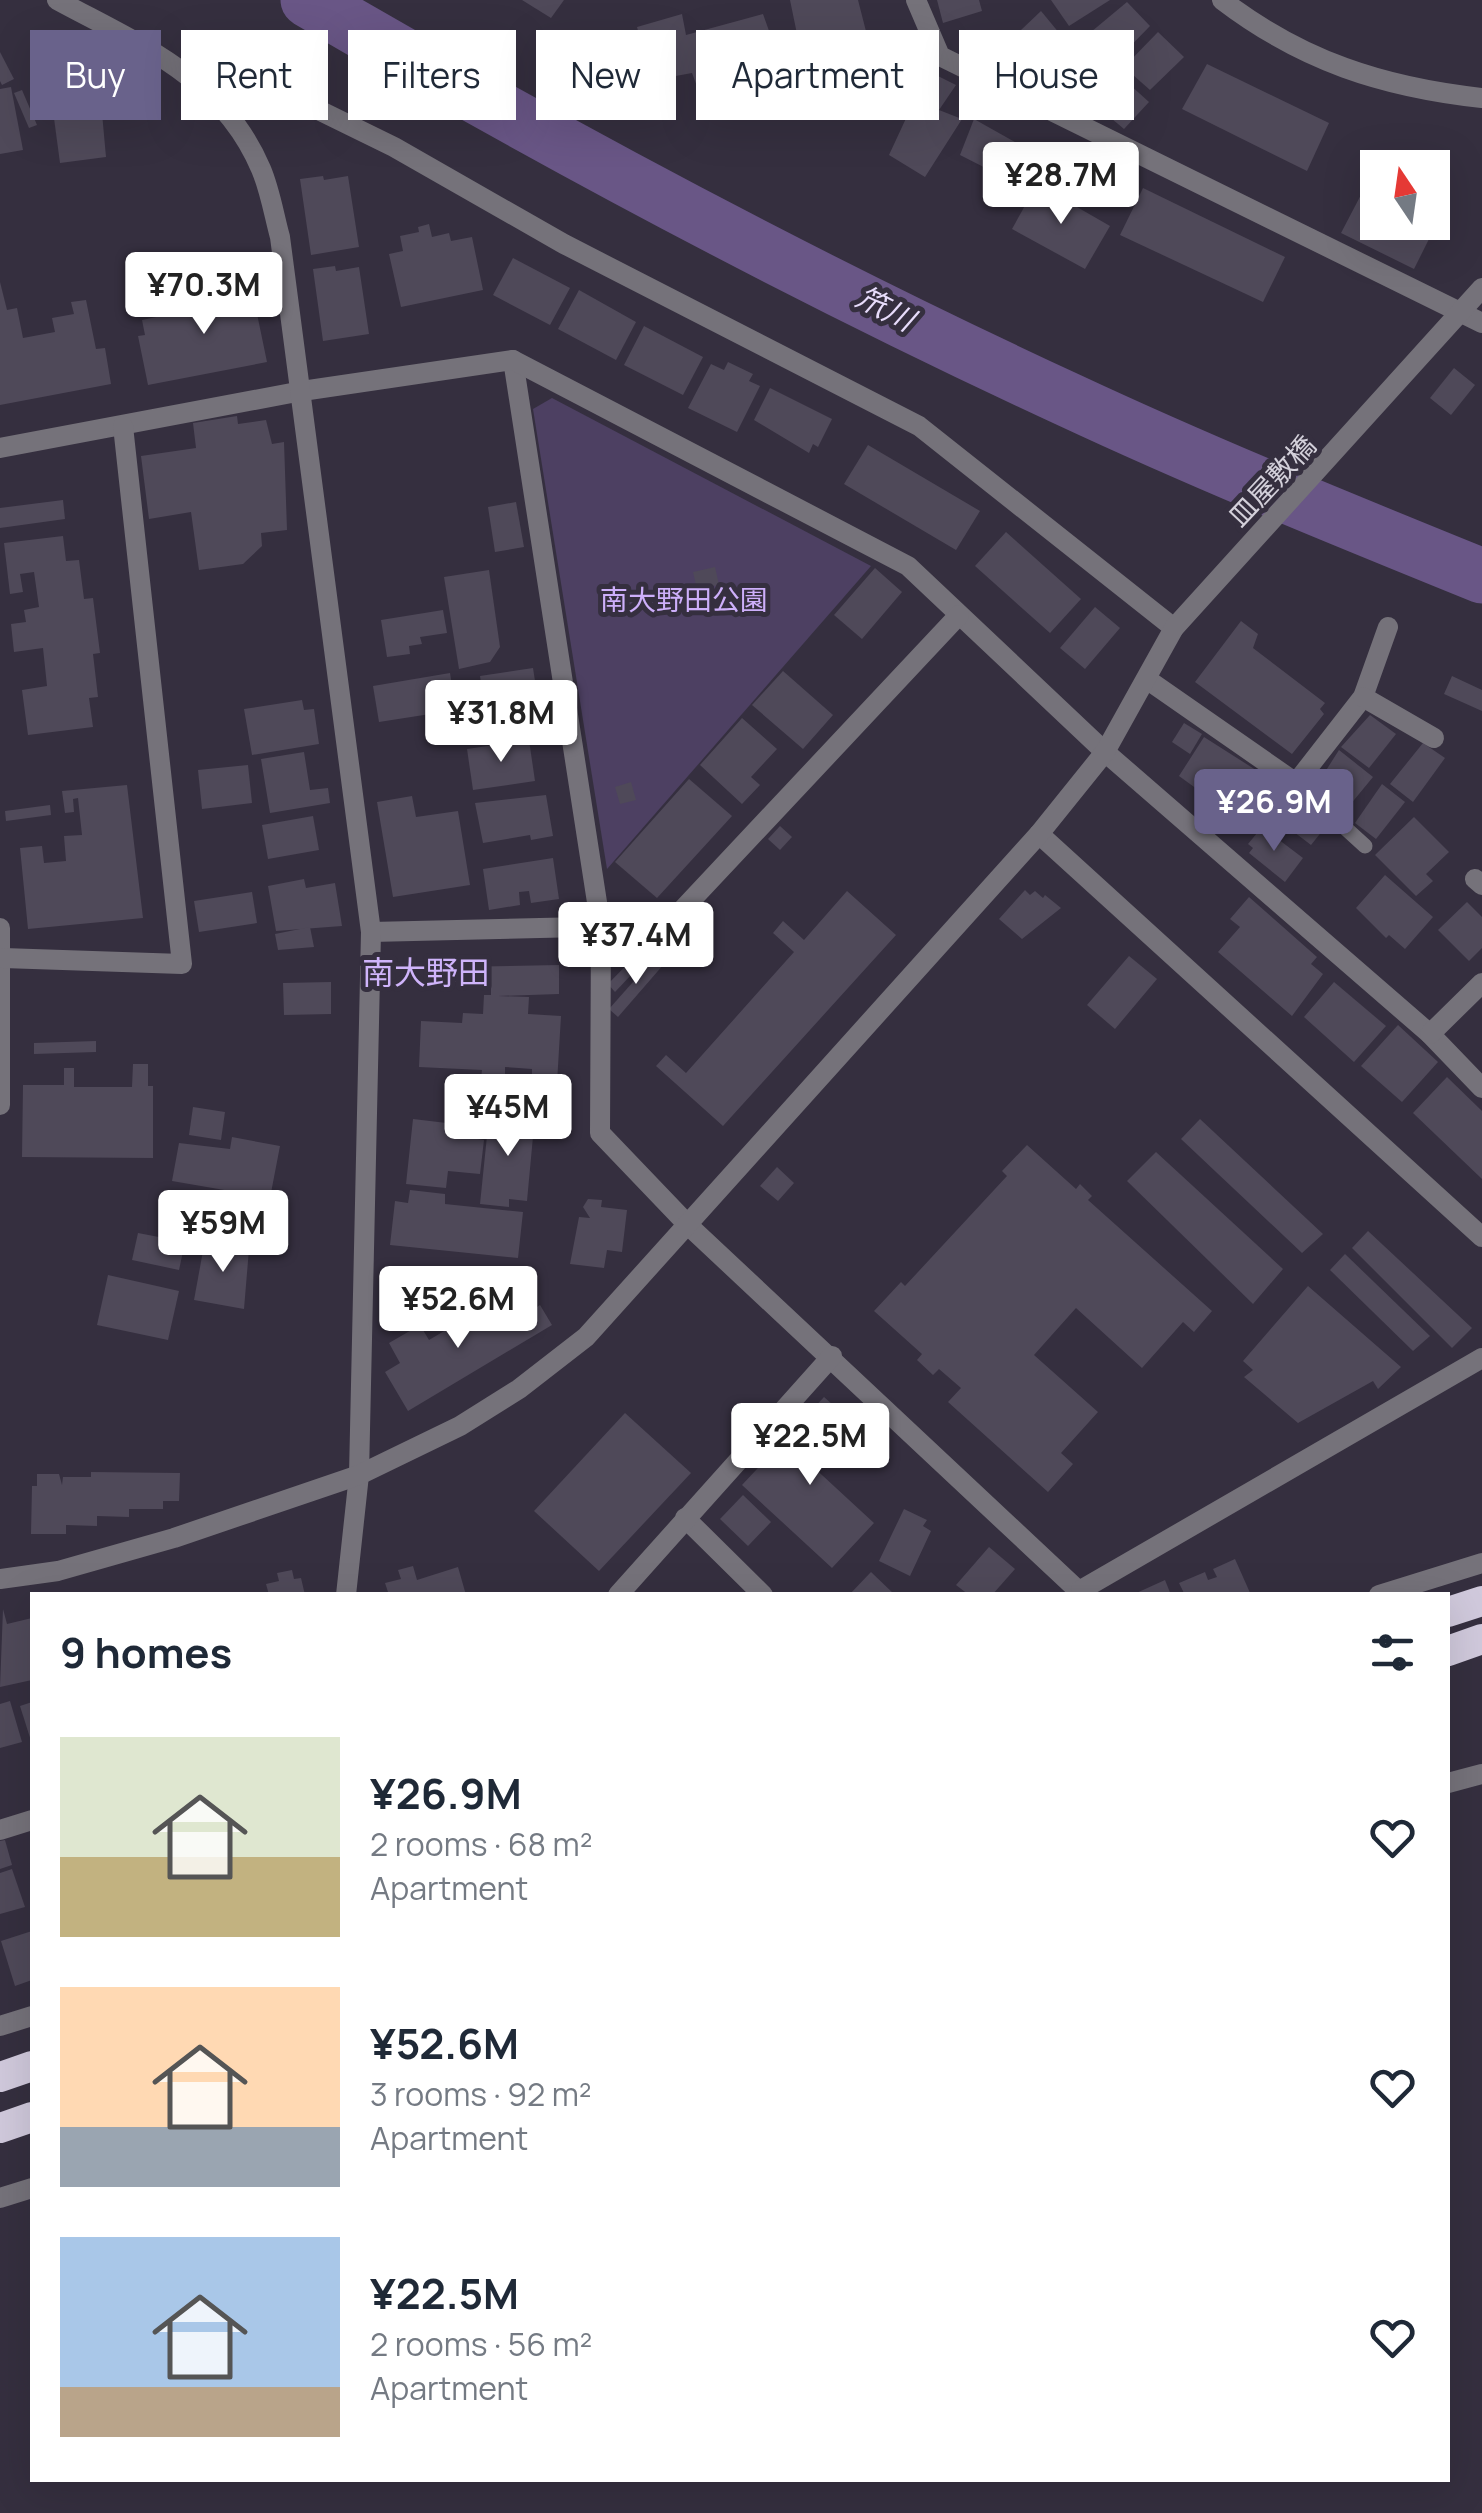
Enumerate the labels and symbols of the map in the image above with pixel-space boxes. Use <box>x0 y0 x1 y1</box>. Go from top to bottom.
pin: ¥28.7M <box>980 142 1142 227</box>
north arrow <box>1360 150 1450 240</box>
pin: ¥70.3M <box>123 252 285 337</box>
water label: 笊川 <box>850 276 924 341</box>
street label: 皿屋敷橋 <box>1219 426 1323 534</box>
park label: 南大野田公園 <box>600 580 768 618</box>
pin: ¥31.8M <box>420 680 582 765</box>
pin: ¥26.9M <box>1193 769 1355 854</box>
pin: ¥37.4M <box>555 902 717 987</box>
district label: 南大野田 <box>362 950 490 994</box>
pin: ¥45M <box>449 1074 567 1159</box>
pin: ¥59M <box>164 1190 282 1275</box>
pin: ¥52.6M <box>377 1266 539 1351</box>
pin: ¥22.5M <box>729 1403 891 1488</box>

